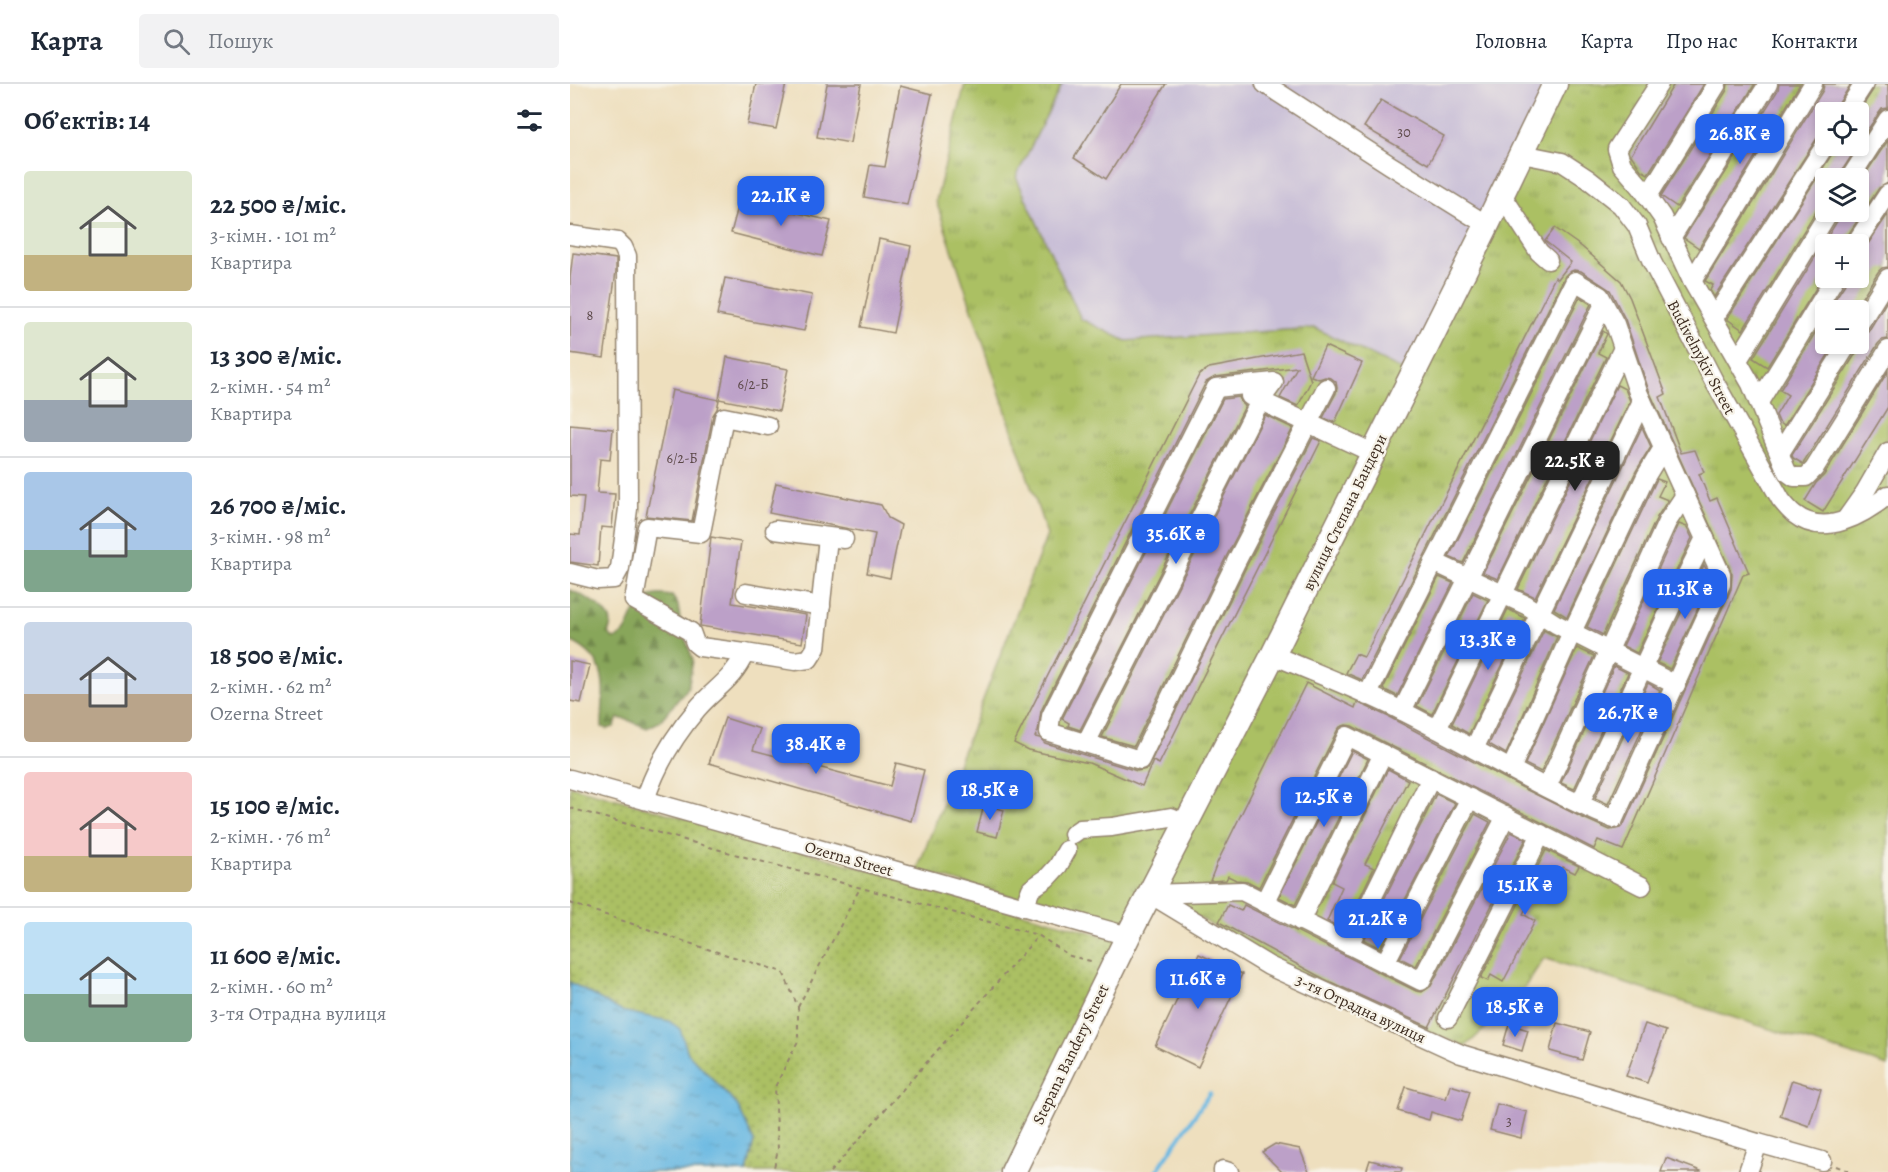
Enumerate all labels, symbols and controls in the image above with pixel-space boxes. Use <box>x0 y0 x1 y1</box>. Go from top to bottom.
search box <box>139 14 559 68</box>
text: Карта <box>30 22 103 60</box>
icon: search <box>160 25 193 58</box>
text: Пошук <box>208 26 273 56</box>
text: Головна <box>1475 27 1547 55</box>
text: Карта <box>1580 27 1633 55</box>
text: Про нас <box>1666 27 1738 55</box>
text: Контакти <box>1771 27 1858 55</box>
map controls <box>1815 102 1869 354</box>
button: locate <box>1815 102 1869 156</box>
text: Об’єктів: 14 <box>24 103 150 138</box>
icon: filters <box>513 104 546 137</box>
pin: 26.8K ₴ <box>1685 114 1795 165</box>
text: 26.8K ₴ <box>1709 120 1771 147</box>
house number: 30 <box>1397 123 1411 142</box>
button: layers <box>1815 168 1869 222</box>
pin: 22.1K ₴ <box>726 176 836 227</box>
text: 22.1K ₴ <box>751 182 811 209</box>
text: 22 500 ₴/міс. <box>210 187 347 222</box>
icon: home <box>72 195 144 267</box>
text: 3-кімн. · 101 m² <box>210 222 336 249</box>
button: + <box>1815 234 1869 288</box>
text: Квартира <box>210 249 292 276</box>
street label: Budivelnykiv Street <box>1662 296 1741 419</box>
button: − <box>1815 300 1869 354</box>
house number: 8 <box>587 306 594 325</box>
text: 13 300 ₴/міс. <box>210 338 342 373</box>
icon: home <box>72 346 144 418</box>
text: 2-кімн. · 54 m² <box>210 373 331 400</box>
house number: 6/2-Б <box>738 375 768 394</box>
text: Квартира <box>210 400 292 427</box>
street label: вулиця Степана Бандери <box>1297 430 1392 595</box>
pin: 22.5K ₴ <box>1520 441 1630 492</box>
text: 22.5K ₴ <box>1545 447 1605 474</box>
house number: 6/2-Б <box>667 449 697 468</box>
text: 26 700 ₴/міс. <box>210 488 347 523</box>
icon: home <box>72 496 144 568</box>
pin: 35.6K ₴ <box>1121 514 1231 565</box>
text: 35.6K ₴ <box>1146 520 1206 547</box>
text: 3-кімн. · 98 m² <box>210 523 331 550</box>
text: Квартира <box>210 550 292 577</box>
pin: 11.3K ₴ <box>1630 569 1740 620</box>
text: 11.3K ₴ <box>1657 575 1713 602</box>
pin: 13.3K ₴ <box>1433 620 1543 671</box>
text: 13.3K ₴ <box>1459 626 1517 653</box>
text: 18 500 ₴/міс. <box>210 638 344 673</box>
icon: home <box>72 646 144 718</box>
text: 2-кімн. · 62 m² <box>210 673 332 700</box>
pin: 26.7K ₴ <box>1573 693 1683 744</box>
text: 26.7K ₴ <box>1598 699 1658 726</box>
text: Ozerna Street <box>210 700 323 727</box>
pin: 38.4K ₴ <box>761 724 871 775</box>
text: 38.4K ₴ <box>786 730 846 757</box>
pin: 18.5K ₴ <box>935 770 1045 821</box>
text: 18.5K ₴ <box>961 776 1019 803</box>
pin: 12.5K ₴ <box>1269 777 1379 828</box>
text: 12.5K ₴ <box>1295 783 1353 810</box>
text: 15 100 ₴/міс. <box>210 788 340 823</box>
icon: home <box>72 796 144 868</box>
text: 2-кімн. · 76 m² <box>210 823 331 850</box>
street label: Ozerna Street <box>802 836 895 882</box>
text: Квартира <box>210 850 292 877</box>
pin: 15.1K ₴ <box>1470 865 1580 916</box>
text: 15.1K ₴ <box>1497 871 1553 898</box>
pin: 21.2K ₴ <box>1323 899 1433 950</box>
text: 21.2K ₴ <box>1348 905 1408 932</box>
text: 11 600 ₴/міс. <box>210 938 341 973</box>
icon: home <box>72 946 144 1018</box>
pin: 11.6K ₴ <box>1143 959 1253 1010</box>
text: 11.6K ₴ <box>1170 965 1226 992</box>
street label: 3-тя Отрадна вулиця <box>1292 969 1429 1049</box>
text: 2-кімн. · 60 m² <box>210 973 333 1000</box>
street label: Stepana Bandery Street <box>1027 981 1114 1128</box>
pin: 18.5K ₴ <box>1460 987 1570 1038</box>
text: 18.5K ₴ <box>1486 993 1544 1020</box>
text: 3-тя Отрадна вулиця <box>210 1000 387 1027</box>
house number: 3 <box>1506 1112 1512 1131</box>

